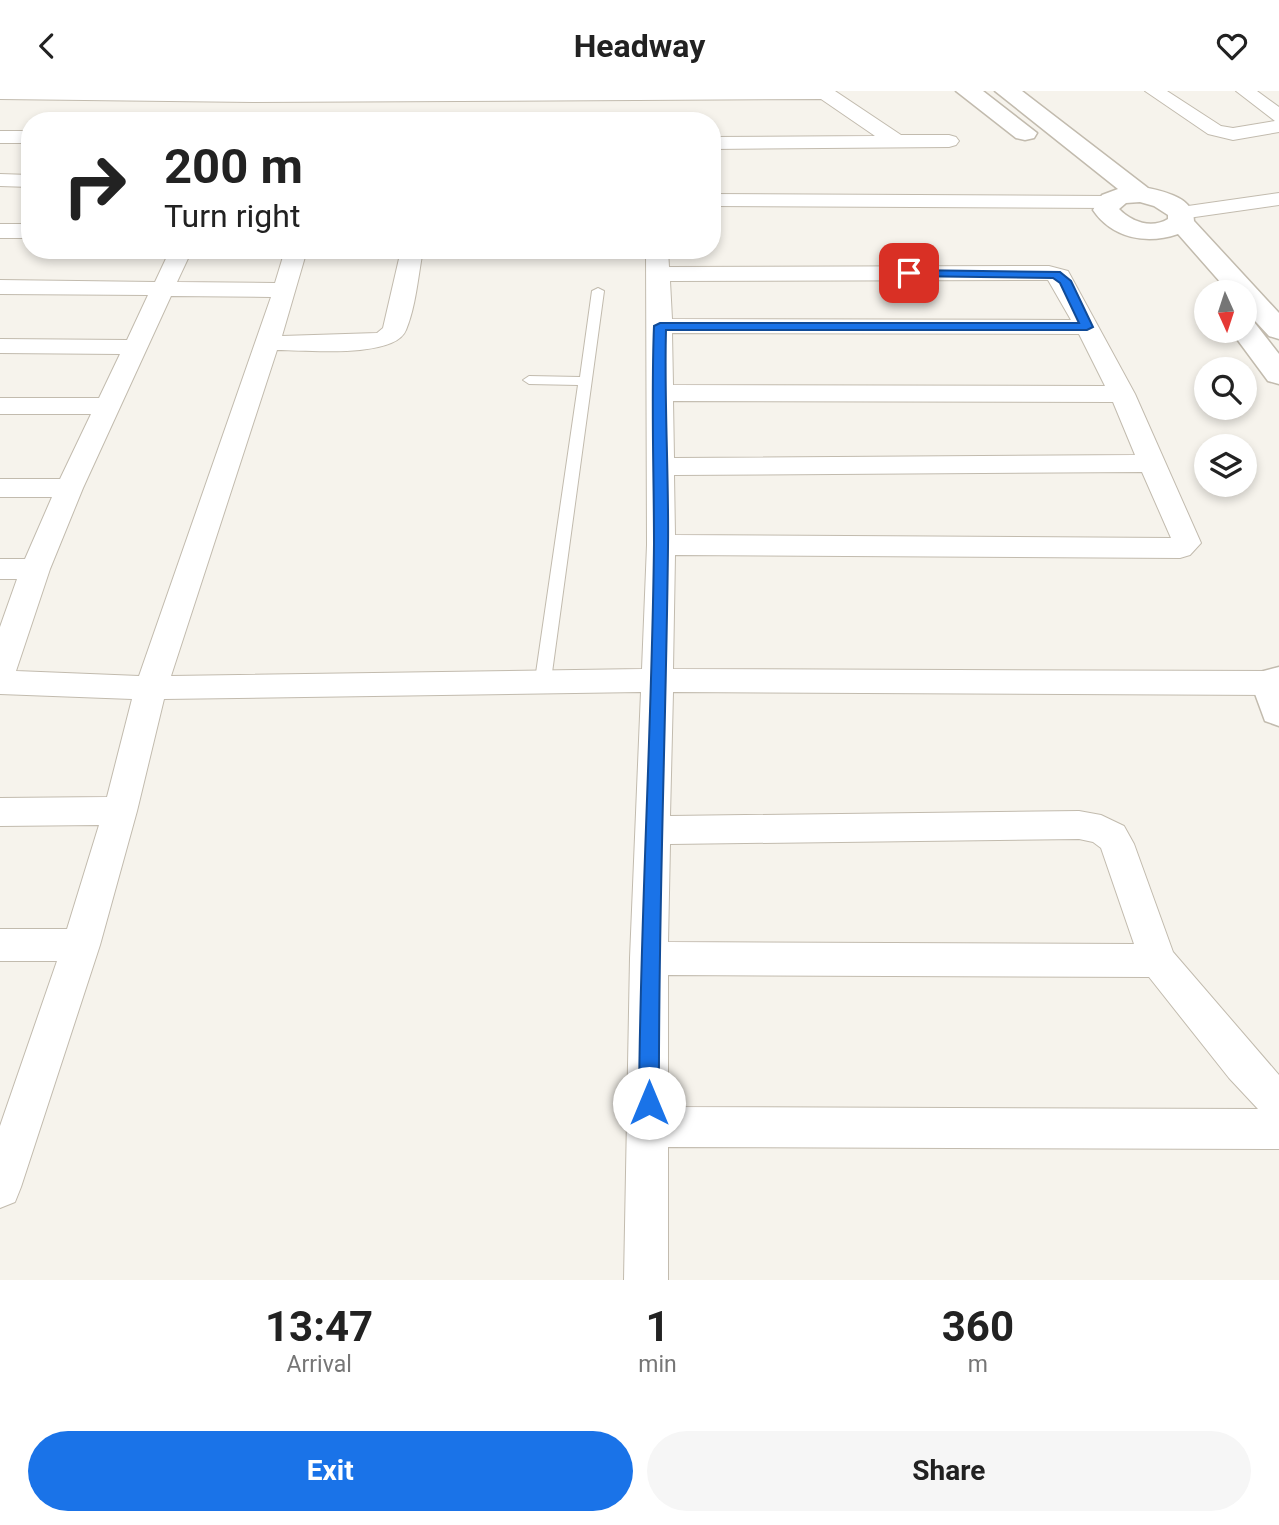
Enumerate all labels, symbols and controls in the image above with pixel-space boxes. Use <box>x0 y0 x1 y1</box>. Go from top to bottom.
icon: back <box>28 27 66 65</box>
text: Headway <box>574 27 705 65</box>
icon: heart <box>1213 27 1251 65</box>
text: 200 m <box>164 138 303 195</box>
icon: right <box>49 140 140 231</box>
text: Turn right <box>164 197 300 235</box>
pin <box>879 243 939 303</box>
icon: arrive <box>890 254 928 292</box>
north arrow <box>1194 280 1256 343</box>
map controls <box>1194 280 1257 497</box>
button: search <box>1194 357 1257 420</box>
button: layers <box>1194 434 1257 497</box>
position arrow <box>612 1066 686 1140</box>
text: 13:47 <box>265 1302 373 1351</box>
text: 1 <box>645 1302 670 1351</box>
text: 360 <box>942 1302 1014 1351</box>
text: Arrival <box>286 1351 352 1378</box>
text: min <box>638 1351 677 1378</box>
text: m <box>968 1351 988 1378</box>
button: Exit <box>28 1431 633 1511</box>
button: Share <box>647 1431 1251 1511</box>

